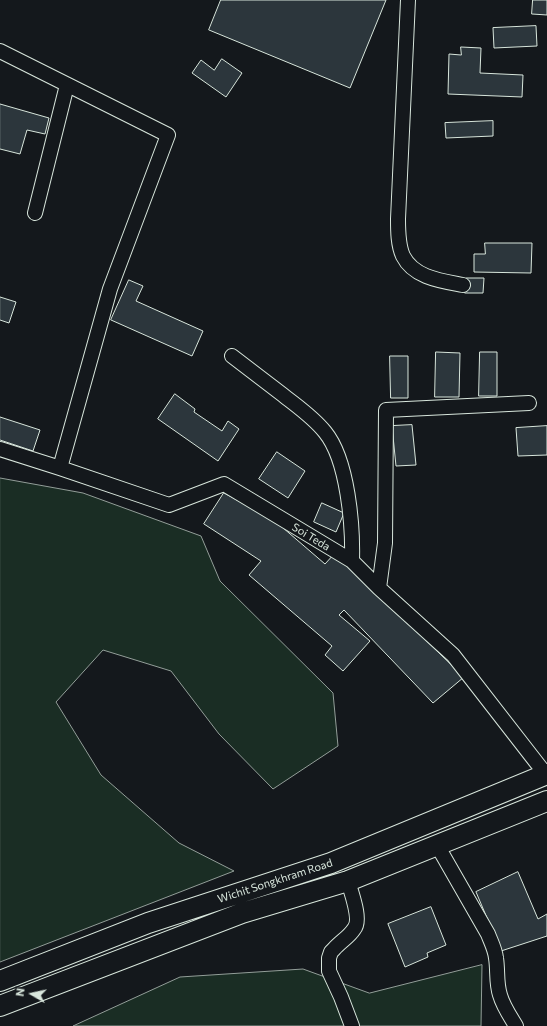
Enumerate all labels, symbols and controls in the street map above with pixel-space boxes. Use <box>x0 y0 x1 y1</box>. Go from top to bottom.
street label: Soi Teda <box>290 521 332 553</box>
street label: Wichit Songkhram Road <box>216 856 334 906</box>
north arrow <box>12 974 52 1014</box>
text: N <box>13 987 27 997</box>

